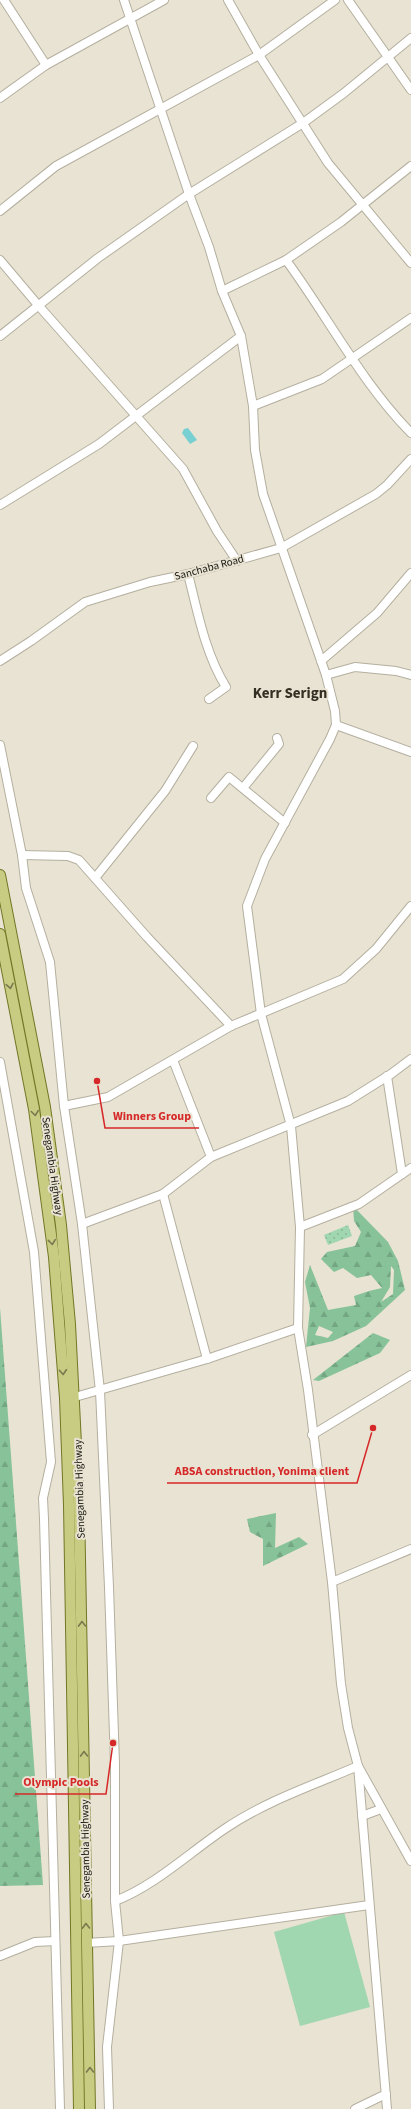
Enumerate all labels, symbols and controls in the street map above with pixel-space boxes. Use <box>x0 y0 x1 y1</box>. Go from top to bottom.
street label: Sanchaba Road <box>173 551 245 584</box>
district label: Kerr Serign <box>253 683 327 704</box>
one-way arrow <box>5 983 14 989</box>
callout: Winners Group <box>105 1104 199 1128</box>
text: Winners Group <box>113 1108 191 1125</box>
one-way arrow <box>30 1110 39 1116</box>
street label: Senegambia Highway <box>38 1116 67 1216</box>
one-way arrow <box>47 1239 56 1245</box>
one-way arrow <box>58 1369 67 1375</box>
street label: Senegambia Highway <box>70 1439 89 1539</box>
callout: ABSA construction, Yonima client <box>167 1459 357 1483</box>
text: ABSA construction, Yonima client <box>174 1463 350 1480</box>
one-way arrow <box>78 1621 86 1627</box>
one-way arrow <box>80 1751 88 1757</box>
callout: Olympic Pools <box>15 1770 106 1794</box>
text: Olympic Pools <box>23 1774 99 1791</box>
street label: Senegambia Highway <box>77 1799 94 1899</box>
one-way arrow <box>82 1923 90 1929</box>
one-way arrow <box>85 2067 94 2073</box>

